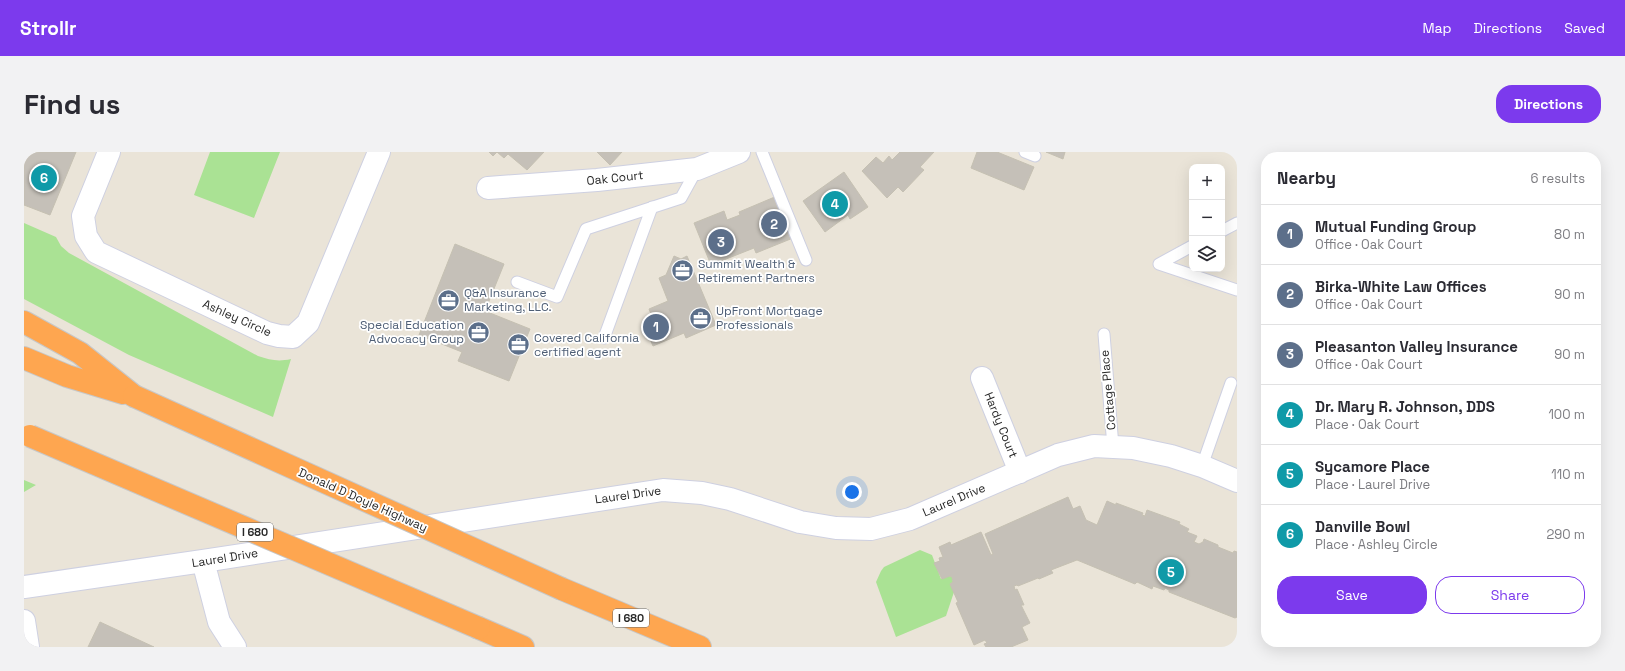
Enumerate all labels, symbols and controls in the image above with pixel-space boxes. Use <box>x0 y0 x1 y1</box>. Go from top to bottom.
text: Strollr <box>20 16 77 41</box>
text: Map <box>1422 19 1452 37</box>
text: Directions <box>1474 19 1542 37</box>
text: Saved <box>1564 19 1605 37</box>
button: Directions <box>1496 85 1601 123</box>
text: Find us <box>24 86 121 122</box>
pin: 6 <box>31 163 57 193</box>
map controls <box>1189 164 1225 272</box>
button: + <box>1189 164 1225 200</box>
street label: Oak Court <box>586 167 644 189</box>
text: Nearby <box>1277 167 1336 189</box>
text: 6 results <box>1531 170 1585 187</box>
pin: 4 <box>822 189 848 219</box>
button: − <box>1189 200 1225 236</box>
pin: 2 <box>761 209 787 239</box>
text: Mutual Funding Group <box>1315 217 1476 236</box>
text: 1 <box>1287 226 1293 243</box>
text: 80 m <box>1554 226 1585 243</box>
pin: 3 <box>708 227 734 257</box>
button: layers <box>1189 236 1225 272</box>
text: Office · Oak Court <box>1315 236 1423 253</box>
place label: Summit Wealth & Retirement Partners <box>698 256 815 286</box>
office icon: Summit Wealth & Retirement Partners <box>670 258 696 284</box>
text: Birka-White Law Offices <box>1315 277 1487 296</box>
place label: Q&A Insurance Marketing, LLC. <box>464 285 552 315</box>
text: 2 <box>1286 286 1294 303</box>
text: 90 m <box>1554 286 1585 303</box>
office icon: Q&A Insurance Marketing, LLC. <box>435 287 461 313</box>
street label: Ashley Circle <box>200 296 274 340</box>
text: Office · Oak Court <box>1315 296 1423 313</box>
place label: UpFront Mortgage Professionals <box>716 303 823 333</box>
office icon: UpFront Mortgage Professionals <box>687 305 713 331</box>
pin: 1 <box>643 312 669 342</box>
place label: Special Education Advocacy Group <box>360 317 464 347</box>
office icon: Special Education Advocacy Group <box>466 319 492 345</box>
place label: Covered California certified agent <box>534 330 639 360</box>
office icon: Covered California certified agent <box>505 332 531 358</box>
text: Pleasanton Valley Insurance <box>1315 337 1518 356</box>
text: 3 <box>1286 346 1294 363</box>
text: 90 m <box>1554 346 1585 363</box>
street label: Cottage Place <box>1097 349 1119 431</box>
text: Office · Oak Court <box>1315 356 1423 373</box>
street label: Hardy Court <box>981 390 1021 460</box>
text: Dr. Mary R. Johnson, DDS <box>1315 397 1495 416</box>
text: 4 <box>1286 406 1294 423</box>
text: 100 m <box>1548 406 1585 423</box>
text: Place · Oak Court <box>1315 416 1420 433</box>
text: Sycamore Place <box>1315 457 1430 476</box>
street label: Donald D Doyle Highway <box>296 464 430 536</box>
text: 5 <box>1286 466 1294 483</box>
text: 110 m <box>1551 466 1585 483</box>
text: Place · Laurel Drive <box>1315 476 1430 493</box>
street label: Laurel Drive <box>920 480 988 520</box>
street label: Laurel Drive <box>594 482 662 508</box>
your location <box>842 482 862 502</box>
text: Danville Bowl <box>1315 517 1410 536</box>
road number: I 680 <box>237 523 273 541</box>
text: 6 <box>1286 526 1294 543</box>
text: 290 m <box>1546 526 1585 543</box>
text: Place · Ashley Circle <box>1315 536 1438 553</box>
street label: Laurel Drive <box>191 545 259 571</box>
pin: 5 <box>1158 557 1184 587</box>
button: Save <box>1277 576 1427 614</box>
button: Share <box>1435 576 1585 614</box>
road number: I 680 <box>613 609 649 627</box>

